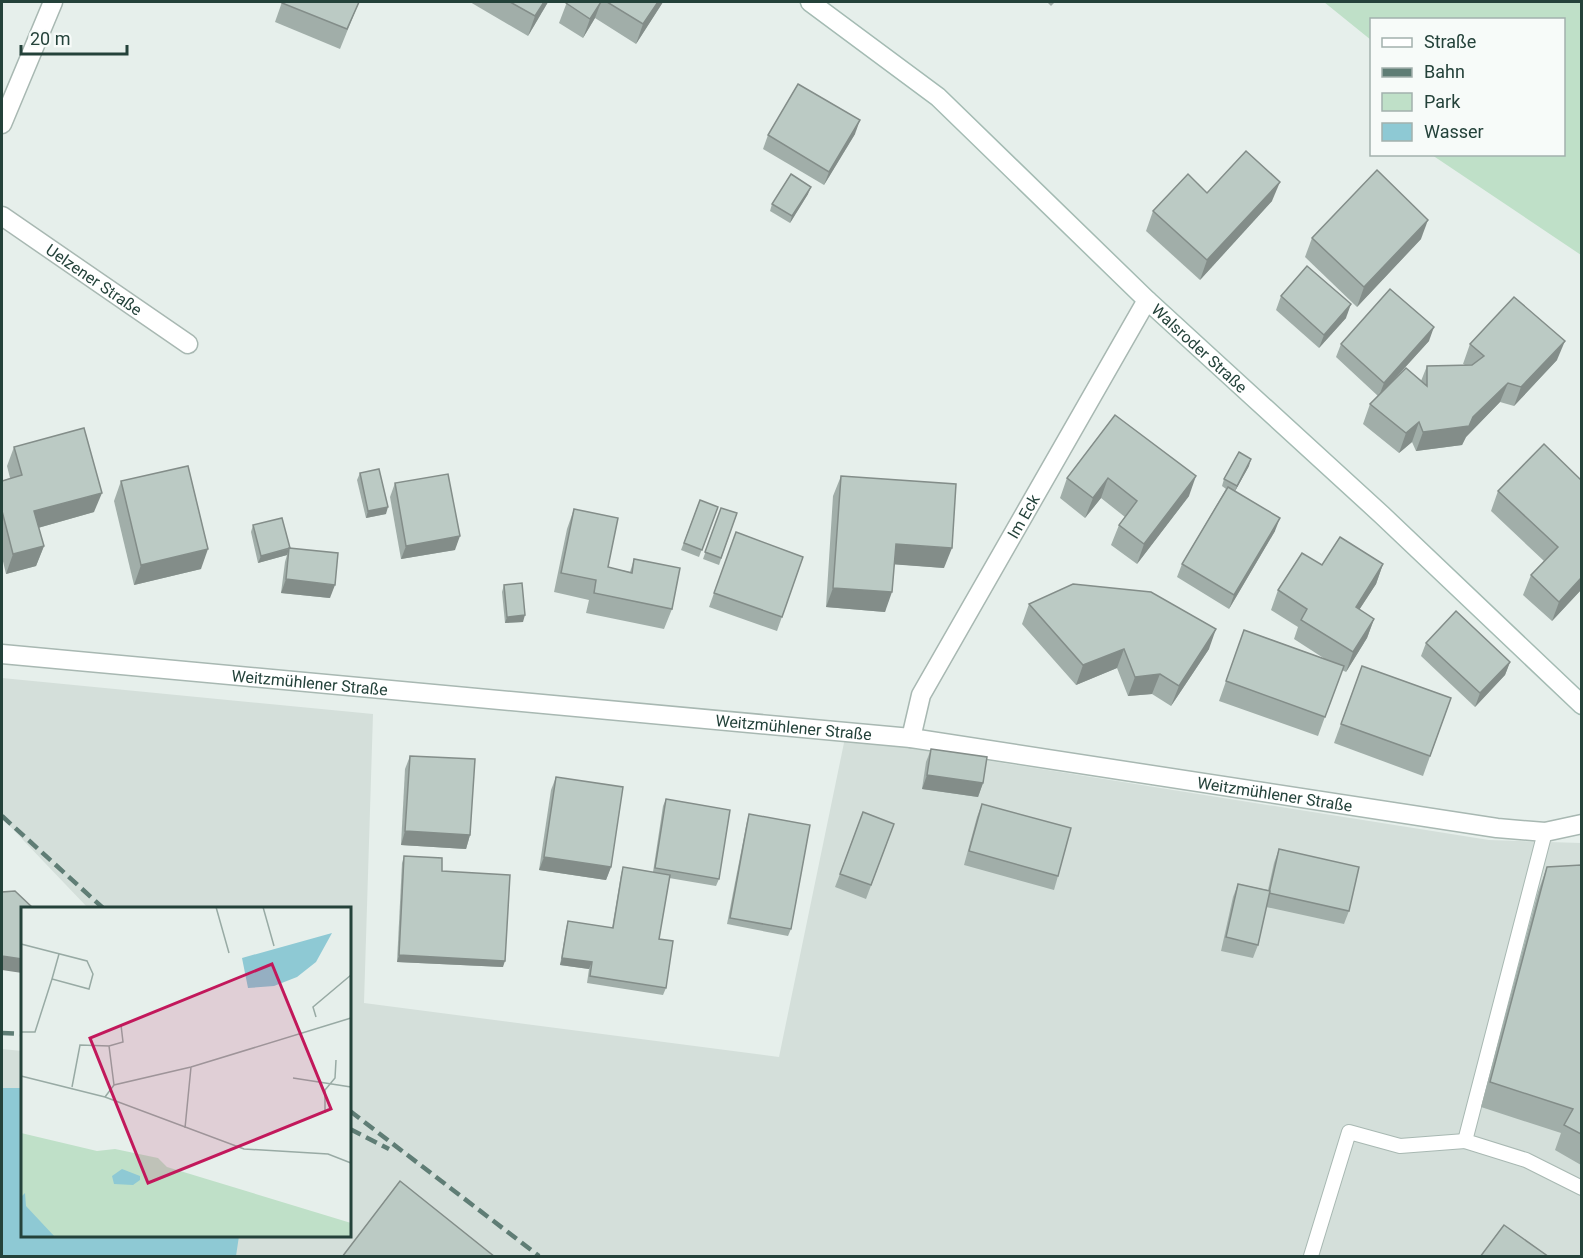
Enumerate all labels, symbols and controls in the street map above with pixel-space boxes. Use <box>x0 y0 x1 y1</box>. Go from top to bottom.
scale bar <box>21 18 128 56</box>
legend <box>1370 18 1565 156</box>
text: 20 m <box>30 28 70 49</box>
text: Straße <box>1424 31 1476 52</box>
text: Bahn <box>1424 61 1465 82</box>
text: Park <box>1424 91 1461 112</box>
text: Wasser <box>1424 121 1484 142</box>
street label: Uelzener Straße <box>43 240 146 319</box>
street label: Walsroder Straße <box>1148 300 1251 396</box>
street label: Im Eck <box>1003 490 1044 542</box>
street label: Weitzmühlener Straße <box>231 666 389 699</box>
street label: Weitzmühlener Straße <box>715 710 873 744</box>
street label: Weitzmühlener Straße <box>1196 773 1354 815</box>
inset map <box>21 907 351 1237</box>

